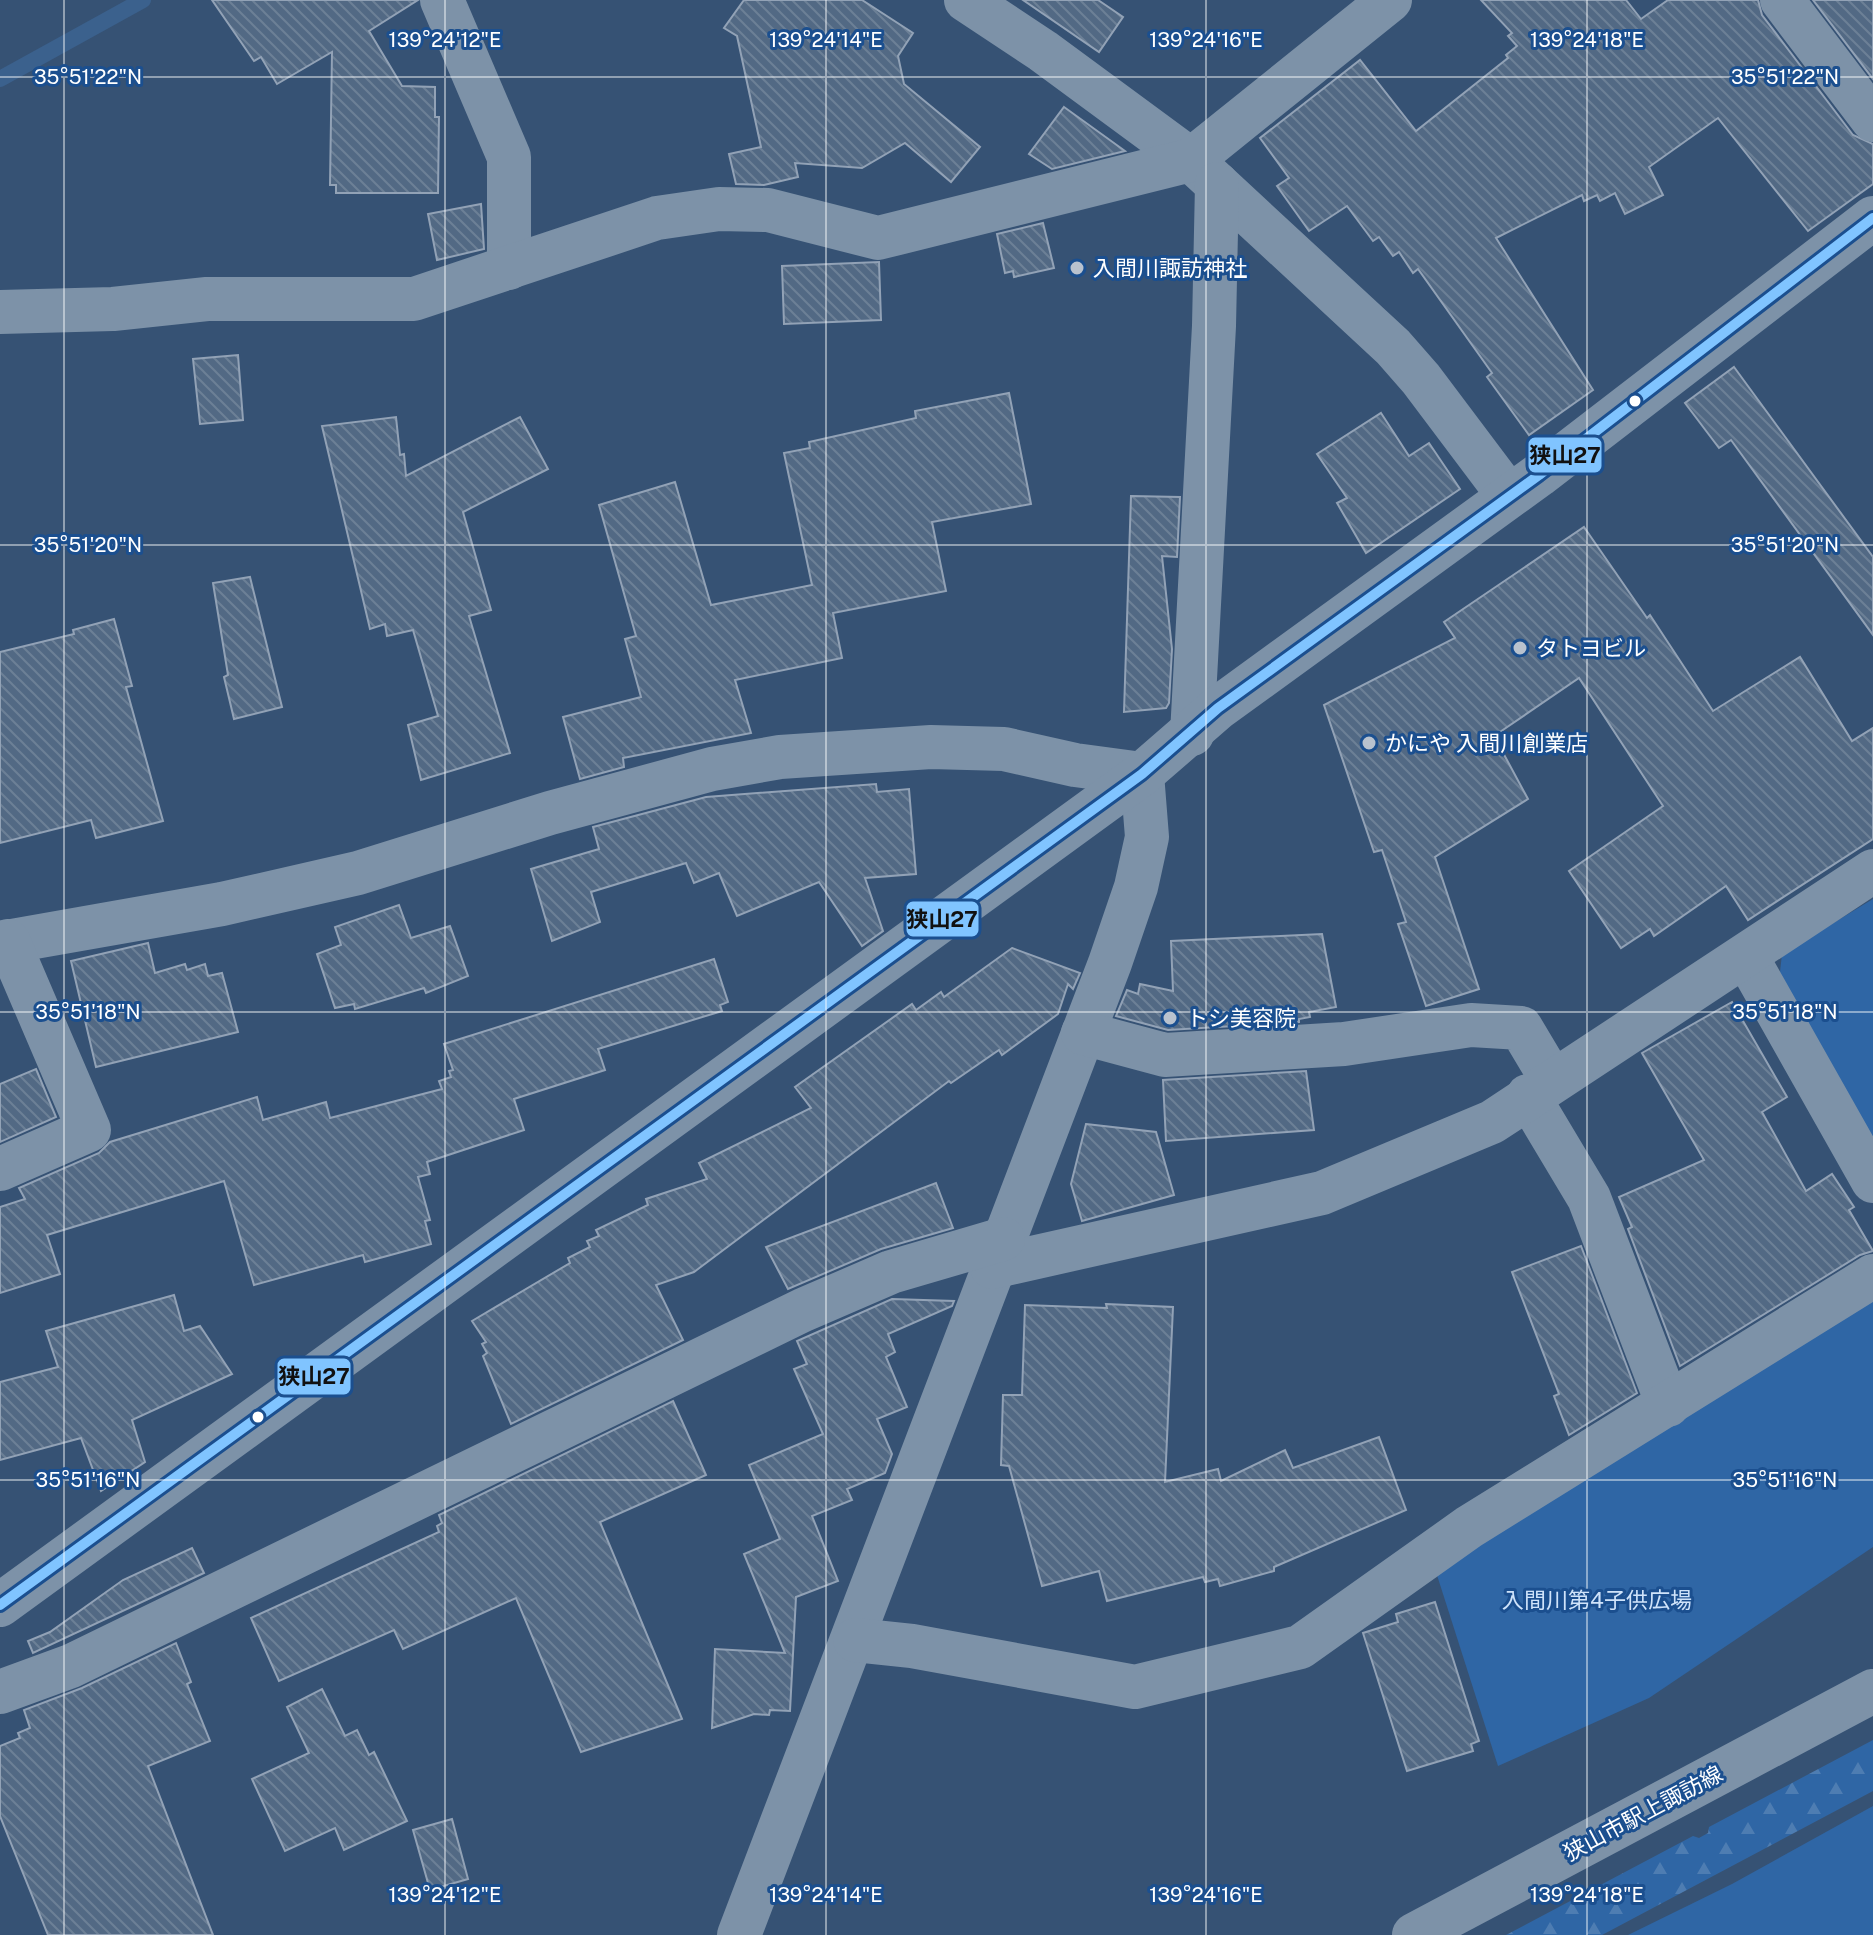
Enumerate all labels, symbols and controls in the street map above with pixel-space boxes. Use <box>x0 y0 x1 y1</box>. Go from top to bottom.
text: 139°24'12"E <box>389 28 501 52</box>
text: 139°24'14"E <box>769 28 883 52</box>
text: 139°24'16"E <box>1149 28 1263 52</box>
text: 139°24'18"E <box>1530 28 1644 52</box>
text: 35°51'22"N <box>34 65 142 89</box>
text: 35°51'22"N <box>1731 65 1839 89</box>
place label: 入間川諏訪神社 <box>1093 255 1247 281</box>
marker: 入間川諏訪神社 <box>1068 259 1086 277</box>
unlabelled marker <box>1627 393 1643 409</box>
line badge: 狭山27 <box>1527 436 1603 474</box>
text: 狭山27 <box>1529 442 1601 468</box>
text: 35°51'20"N <box>34 533 142 557</box>
text: 35°51'20"N <box>1731 533 1839 557</box>
place label: タトヨビル <box>1536 635 1646 661</box>
marker: タトヨビル <box>1511 639 1529 657</box>
place label: かにや 入間川創業店 <box>1385 730 1588 756</box>
marker: かにや 入間川創業店 <box>1360 734 1378 752</box>
line badge: 狭山27 <box>905 900 980 938</box>
text: 狭山27 <box>906 906 978 932</box>
text: 35°51'18"N <box>35 1000 141 1024</box>
text: 35°51'18"N <box>1732 1000 1838 1024</box>
place label: トシ美容院 <box>1186 1005 1296 1031</box>
marker: トシ美容院 <box>1161 1009 1179 1027</box>
line badge: 狭山27 <box>276 1357 352 1396</box>
text: 狭山27 <box>278 1363 350 1389</box>
unlabelled marker <box>250 1409 266 1425</box>
text: 35°51'16"N <box>36 1468 140 1492</box>
text: 35°51'16"N <box>1733 1468 1837 1492</box>
park label: 入間川第4子供広場 <box>1502 1587 1692 1613</box>
street label: 狭山市駅上諏訪線 <box>1559 1760 1727 1866</box>
text: 139°24'12"E <box>389 1883 501 1907</box>
text: 139°24'14"E <box>769 1883 883 1907</box>
text: 139°24'16"E <box>1149 1883 1263 1907</box>
text: 139°24'18"E <box>1530 1883 1644 1907</box>

